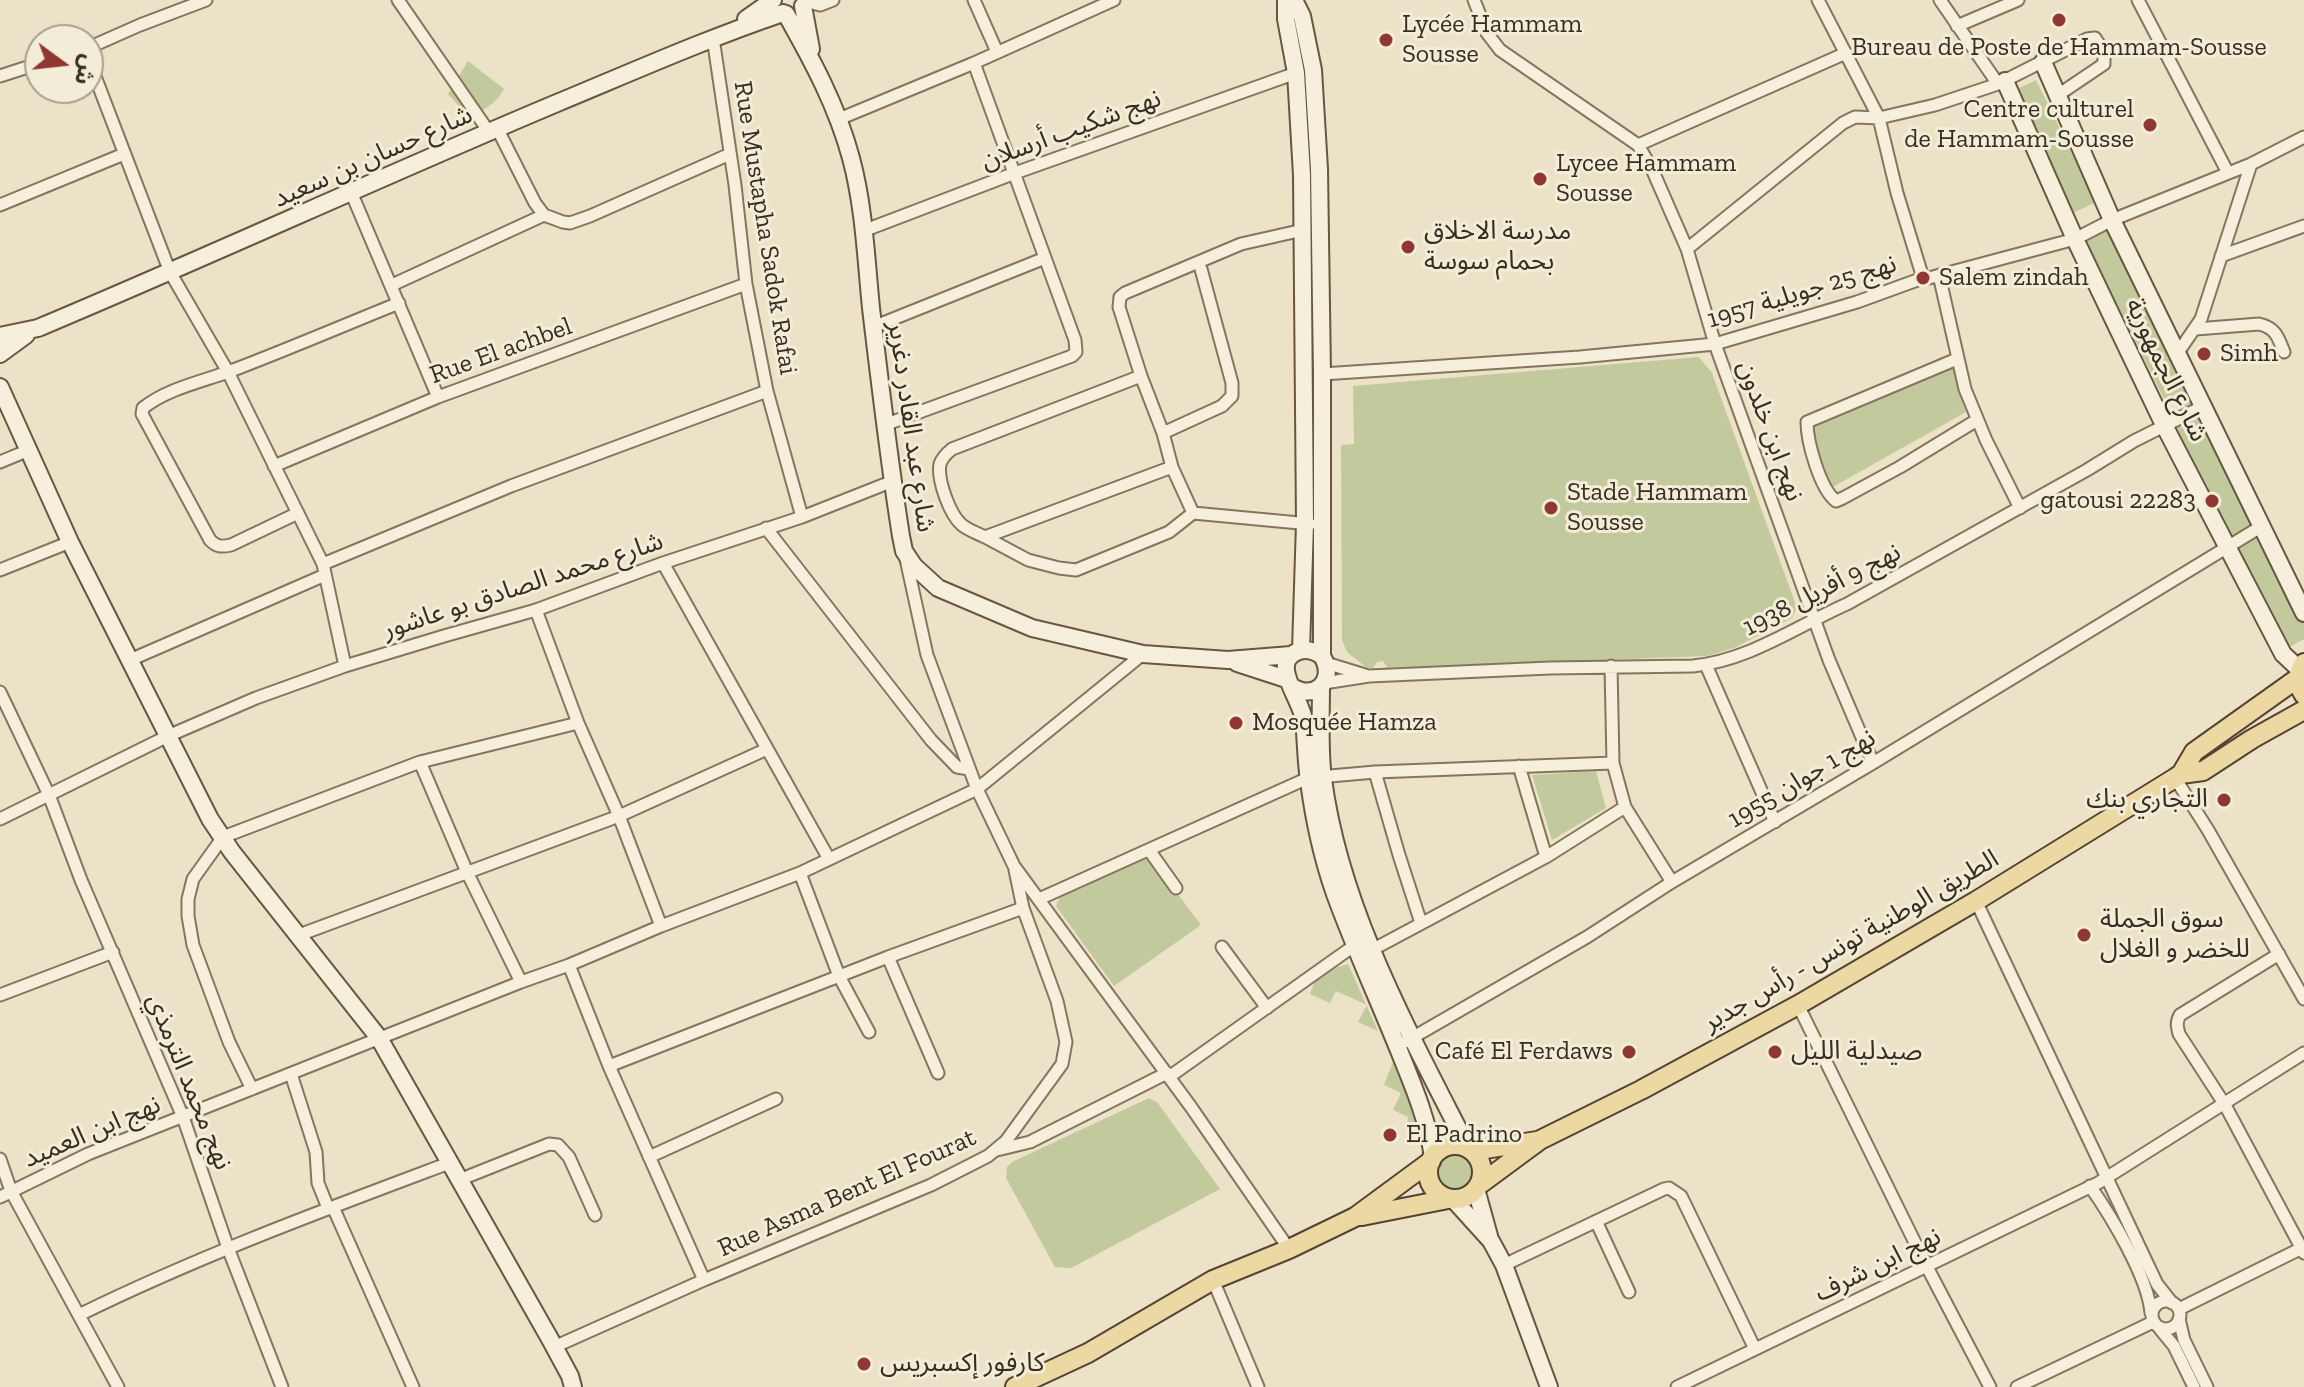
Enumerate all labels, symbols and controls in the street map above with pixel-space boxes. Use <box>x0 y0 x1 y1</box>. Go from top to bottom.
place label: Lycée Hammam Sousse <box>1402 9 1582 70</box>
marker: Bureau de Poste de Hammam-Sousse <box>2050 11 2068 29</box>
north arrow <box>24 24 104 104</box>
marker: Lycée Hammam Sousse <box>1377 31 1395 49</box>
place label: Bureau de Poste de Hammam-Sousse <box>1851 32 2267 64</box>
text: ش <box>69 52 103 88</box>
street label: Rue Mustapha Sadok Rafai <box>726 79 804 377</box>
street label: نهج شكيب أرسلان <box>977 83 1165 177</box>
place label: Centre culturel de Hammam-Sousse <box>1904 94 2134 156</box>
street label: شارع حسان بن سعيد <box>269 99 477 215</box>
marker: Centre culturel de Hammam-Sousse <box>2141 116 2159 134</box>
place label: Lycee Hammam Sousse <box>1556 148 1736 210</box>
marker: Lycee Hammam Sousse <box>1531 170 1549 188</box>
place label: مدرسة الاخلاق بحمام سوسة <box>1424 216 1571 278</box>
marker: مدرسة الاخلاق بحمام سوسة <box>1399 238 1417 256</box>
street label: نهج 25 جويلية 1957 <box>1704 248 1900 336</box>
place label: Salem zindah <box>1939 262 2089 294</box>
marker: Salem zindah <box>1914 269 1932 287</box>
street label: شارع الجمهورية <box>2118 293 2214 447</box>
street label: Rue El achbel <box>426 311 576 391</box>
street label: شارع عبد القادر دغرير <box>881 320 941 534</box>
place label: Simh <box>2220 338 2278 370</box>
marker: Simh <box>2195 345 2213 363</box>
street label: نهج ابن خلدون <box>1730 356 1810 506</box>
place label: Stade Hammam Sousse <box>1567 477 1747 538</box>
place label: gatousi 22283 <box>2040 485 2196 517</box>
marker: gatousi 22283 <box>2203 492 2221 510</box>
marker: Stade Hammam Sousse <box>1542 499 1560 517</box>
street label: شارع محمد الصادق بو عاشور <box>379 526 667 646</box>
street label: نهج 9 أفريل 1938 <box>1738 537 1906 643</box>
place label: Mosquée Hamza <box>1252 707 1437 739</box>
marker: Mosquée Hamza <box>1227 714 1245 732</box>
street label: نهج 1 جوان 1955 <box>1722 723 1882 835</box>
place label: التجاري بنك <box>2086 784 2208 816</box>
marker: التجاري بنك <box>2215 791 2233 809</box>
street label: الطريق الوطنية تونس - رأس جدير <box>1698 843 2004 1039</box>
place label: سوق الجملة للخضر و الغلال <box>2100 904 2250 966</box>
marker: سوق الجملة للخضر و الغلال <box>2075 926 2093 944</box>
street label: نهج محمد الترمذي <box>139 989 239 1175</box>
place label: Café El Ferdaws <box>1435 1036 1613 1068</box>
place label: صيدلية الليل <box>1791 1036 1922 1068</box>
marker: Café El Ferdaws <box>1620 1043 1638 1061</box>
marker: صيدلية الليل <box>1766 1043 1784 1061</box>
street label: نهج ابن العميد <box>19 1089 165 1175</box>
place label: El Padrino <box>1406 1119 1522 1151</box>
street label: Rue Asma Bent El Fourat <box>713 1122 981 1264</box>
marker: El Padrino <box>1381 1126 1399 1144</box>
street label: نهج ابن شرف <box>1810 1221 1946 1309</box>
place label: كارفور إكسبريس <box>880 1348 1045 1380</box>
marker: كارفور إكسبريس <box>855 1355 873 1373</box>

